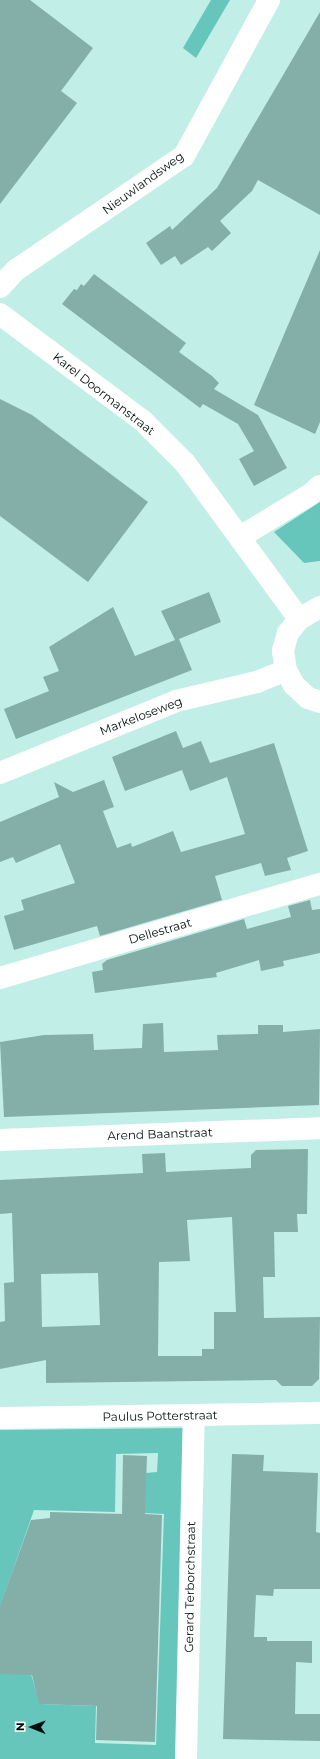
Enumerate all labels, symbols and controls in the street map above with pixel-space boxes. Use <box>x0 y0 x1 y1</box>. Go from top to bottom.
street label: Nieuwlandsweg <box>100 149 186 217</box>
street label: Karel Doormanstraat <box>50 350 158 438</box>
street label: Markeloseweg <box>98 694 184 738</box>
street label: Dellestraat <box>127 915 193 947</box>
street label: Arend Baanstraat <box>107 1125 213 1143</box>
street label: Paulus Potterstraat <box>102 1408 218 1424</box>
street label: Gerard Terborchstraat <box>182 1521 198 1653</box>
north arrow <box>12 1707 52 1747</box>
text: N <box>13 1722 27 1731</box>

